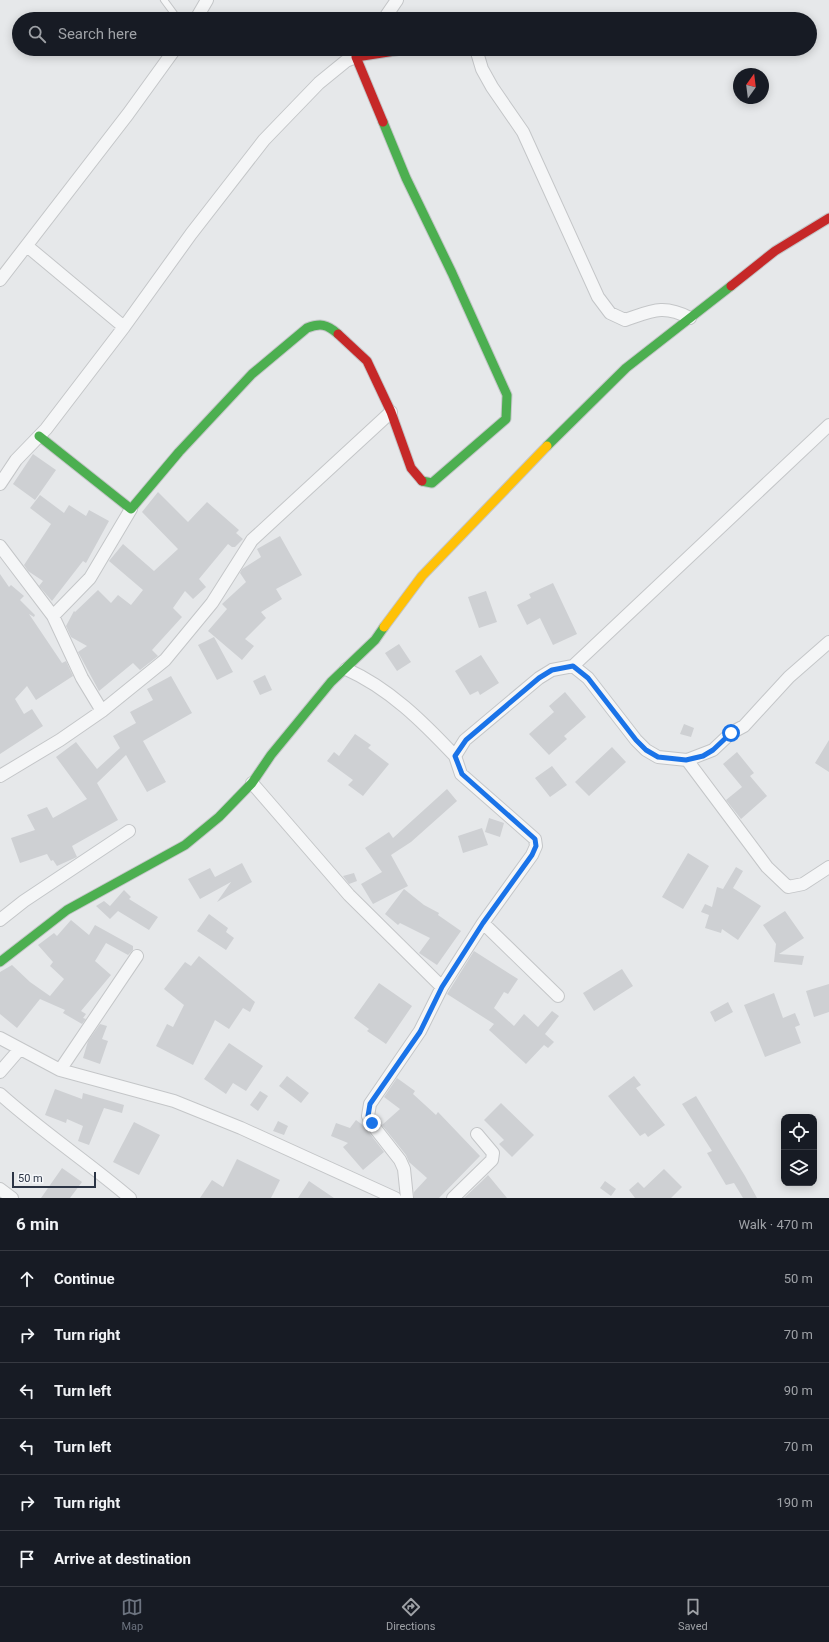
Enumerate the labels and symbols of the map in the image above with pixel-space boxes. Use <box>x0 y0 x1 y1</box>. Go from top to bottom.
north arrow <box>733 68 769 104</box>
route start <box>722 724 740 742</box>
route end <box>363 1114 381 1132</box>
scale bar <box>12 1170 96 1189</box>

